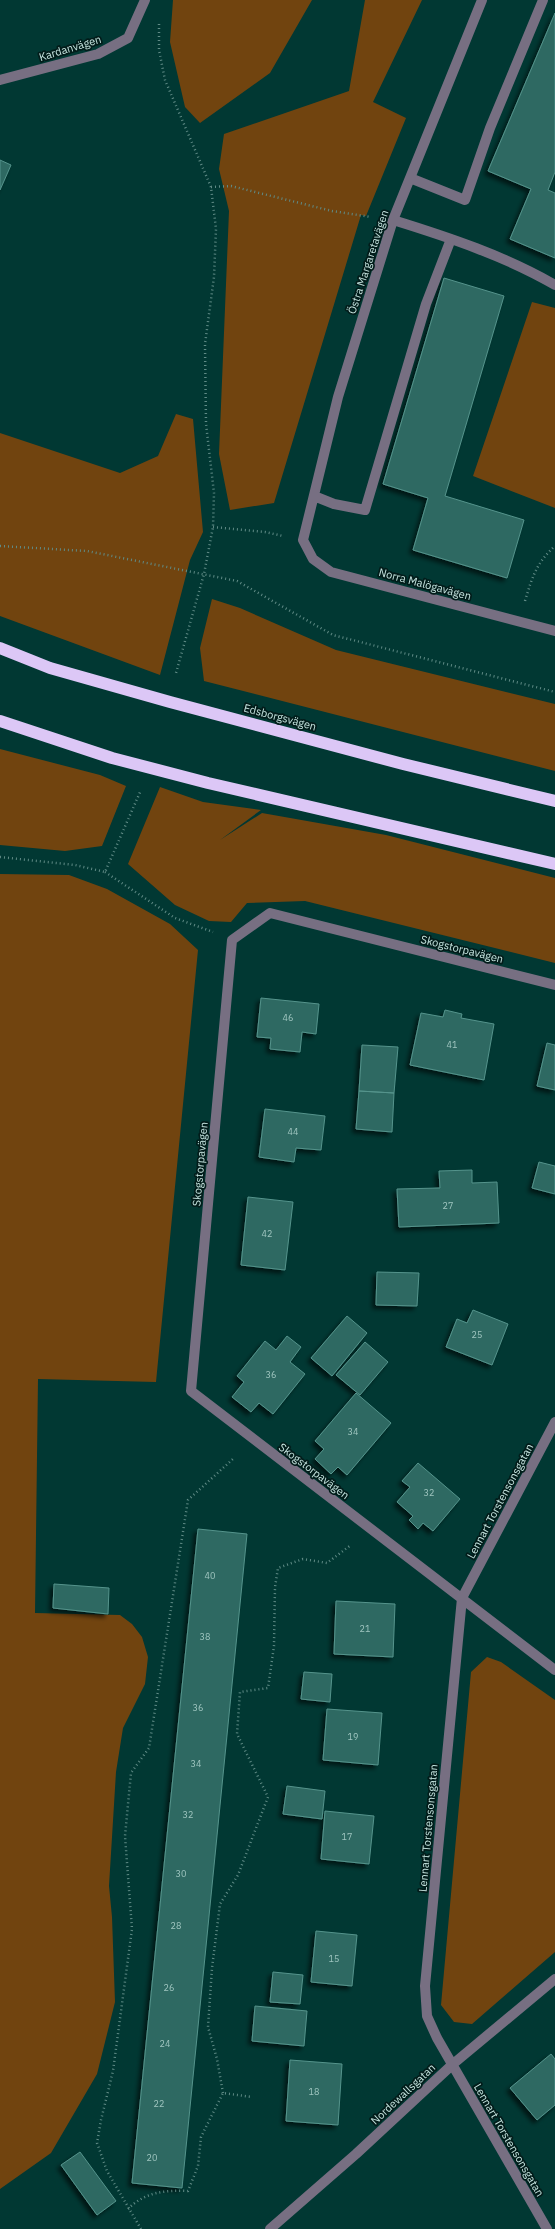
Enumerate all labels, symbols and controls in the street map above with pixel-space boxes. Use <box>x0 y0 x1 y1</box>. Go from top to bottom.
street label: Kardanvägen <box>37 32 103 64</box>
street label: Östra Margaretavägen <box>345 208 391 316</box>
street label: Norra Malögavägen <box>377 565 473 603</box>
street label: Edsborgsvägen <box>242 701 318 733</box>
street label: Skogstorpavägen <box>419 932 505 966</box>
house number: 46 <box>283 1012 293 1023</box>
house number: 41 <box>447 1039 457 1050</box>
street label: Skogstorpavägen <box>189 1121 211 1207</box>
house number: 44 <box>288 1126 298 1137</box>
house number: 27 <box>443 1200 453 1211</box>
house number: 42 <box>262 1228 272 1239</box>
house number: 25 <box>472 1329 482 1340</box>
house number: 36 <box>266 1369 276 1380</box>
house number: 34 <box>348 1426 358 1437</box>
street label: Skogstorpavägen <box>276 1440 352 1502</box>
street label: Lennart Torstensonsgatan <box>464 1441 536 1561</box>
house number: 32 <box>424 1487 434 1498</box>
house number: 40 <box>205 1570 215 1581</box>
house number: 21 <box>360 1623 370 1634</box>
house number: 38 <box>200 1631 210 1642</box>
house number: 36 <box>193 1702 203 1713</box>
house number: 19 <box>348 1731 358 1742</box>
house number: 34 <box>191 1758 201 1769</box>
street label: Lennart Torstensonsgatan <box>415 1764 441 1892</box>
house number: 32 <box>183 1809 193 1820</box>
house number: 17 <box>342 1831 352 1842</box>
house number: 30 <box>176 1868 186 1879</box>
house number: 28 <box>171 1920 181 1931</box>
house number: 15 <box>329 1953 339 1964</box>
house number: 26 <box>164 1982 174 1993</box>
house number: 24 <box>160 2038 170 2049</box>
street label: Nordewallsgatan <box>368 2060 438 2128</box>
street label: Lennart Torstensonsgatan <box>471 2081 547 2199</box>
house number: 18 <box>309 2086 319 2097</box>
house number: 22 <box>154 2098 164 2109</box>
house number: 20 <box>147 2152 157 2163</box>

